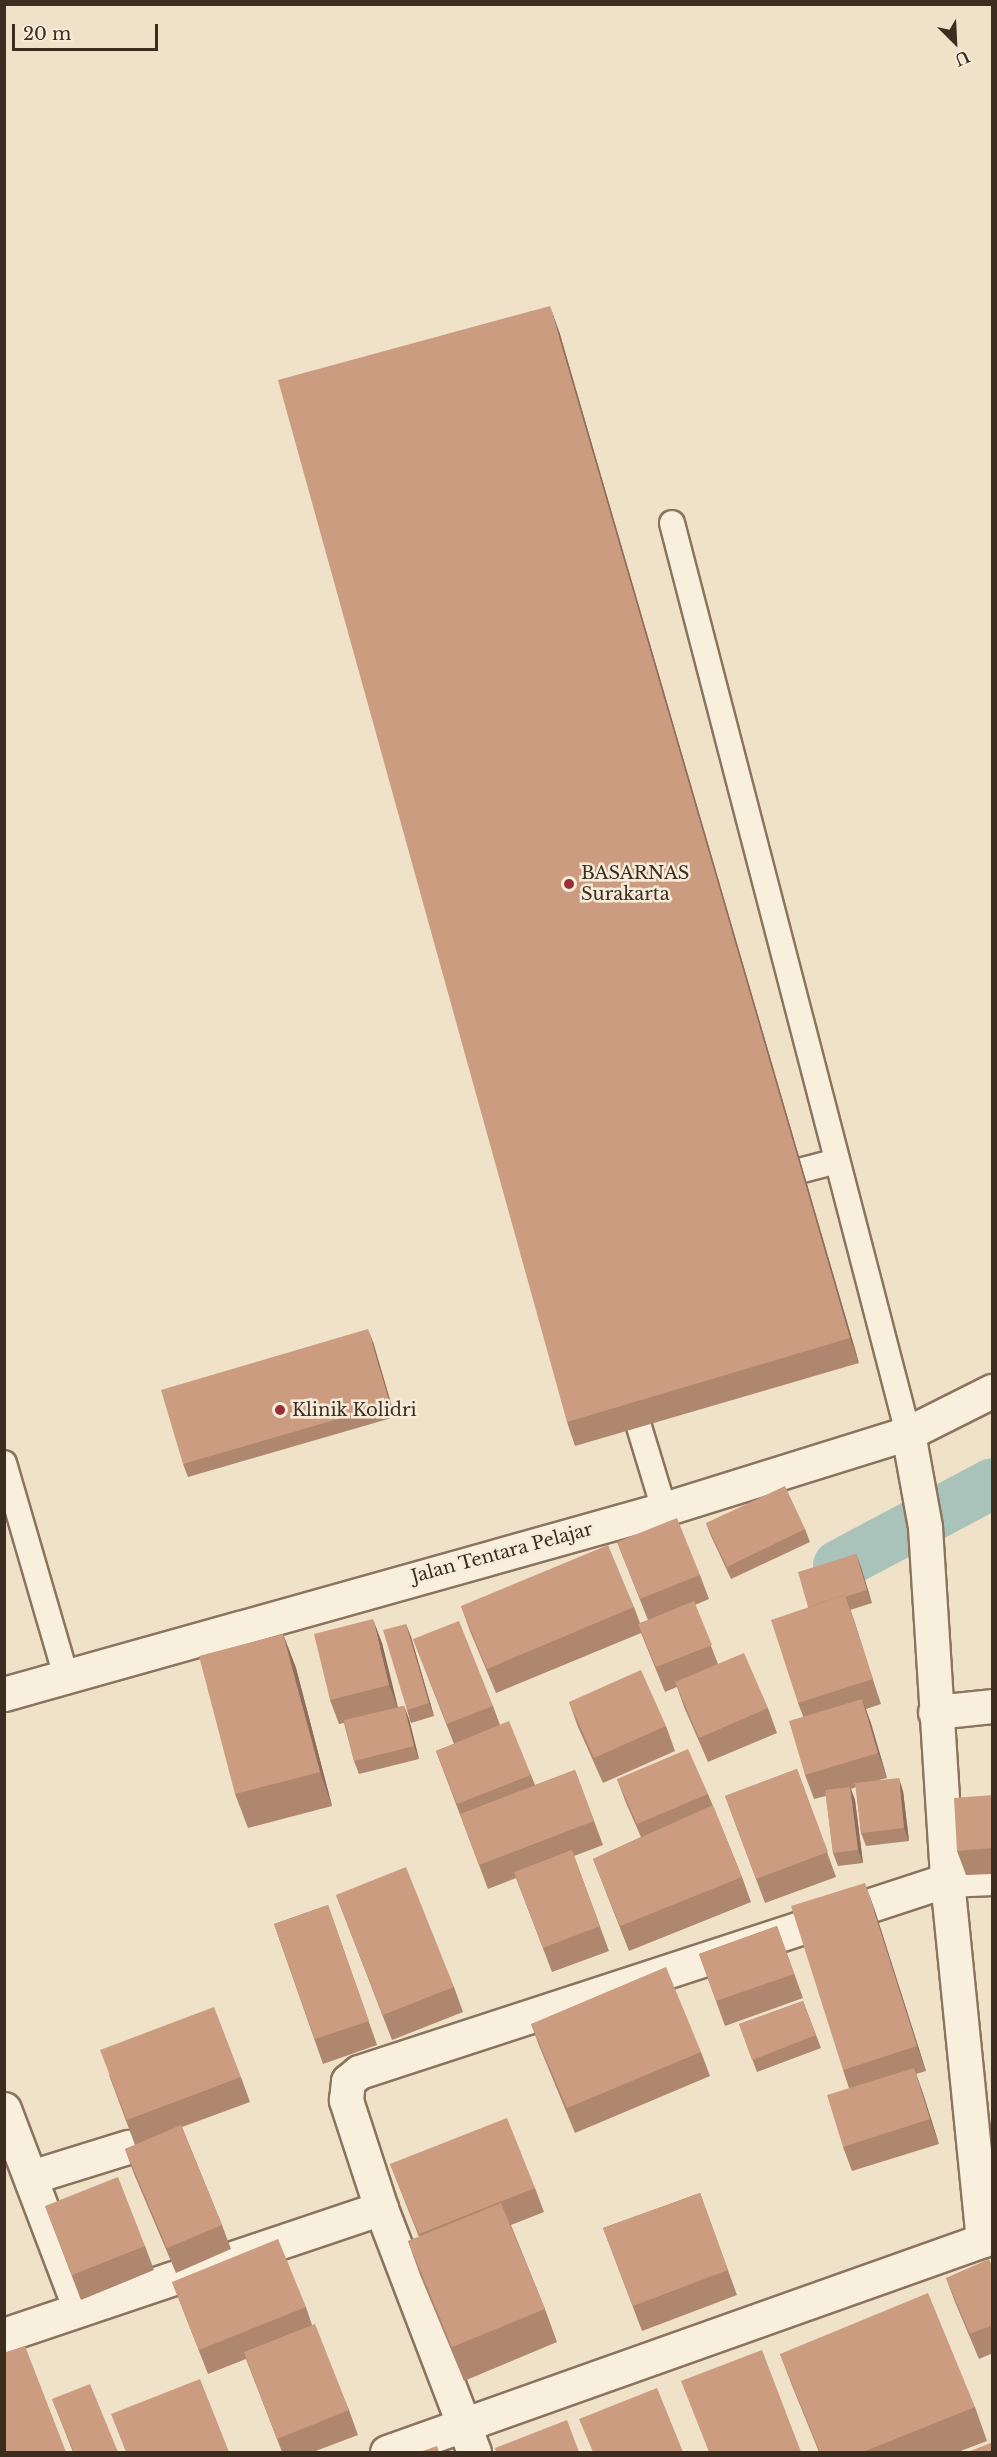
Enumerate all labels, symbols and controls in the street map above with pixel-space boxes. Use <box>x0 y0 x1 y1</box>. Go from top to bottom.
scale bar <box>15 12 160 50</box>
north arrow <box>925 12 985 72</box>
text: 20 m <box>23 23 71 45</box>
text: U <box>952 46 973 70</box>
place label: BASARNAS Surakarta <box>581 863 689 906</box>
marker: BASARNAS Surakarta <box>562 877 576 891</box>
place label: Klinik Kolidri <box>292 1399 417 1421</box>
marker: Klinik Kolidri <box>273 1403 287 1417</box>
street label: Jalan Tentara Pelajar <box>409 1518 595 1588</box>

